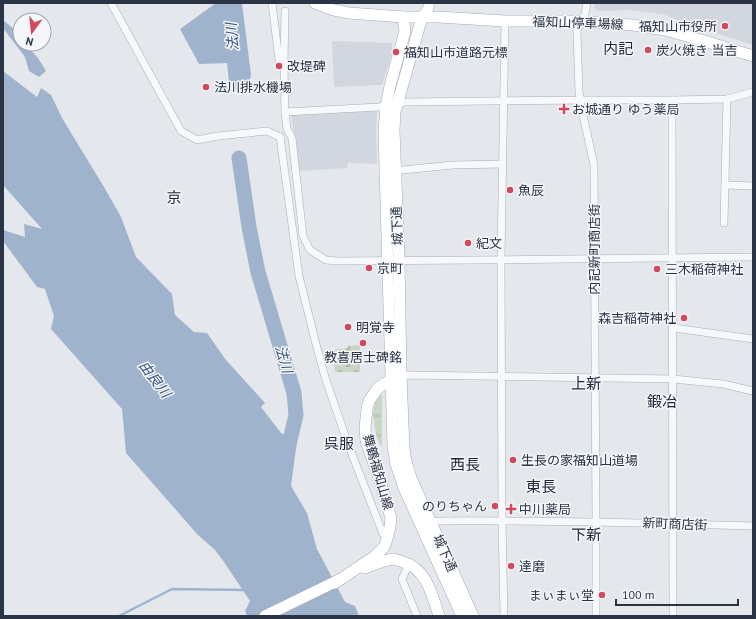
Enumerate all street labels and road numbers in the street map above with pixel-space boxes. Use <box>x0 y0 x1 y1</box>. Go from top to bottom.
street label: 福知山停車場線 <box>532 13 624 33</box>
street label: 内記新町商店街 <box>586 203 603 295</box>
street label: 城下通 <box>388 206 406 246</box>
street label: 舞鶴福知山線 <box>359 432 397 512</box>
street label: 新町商店街 <box>642 514 708 534</box>
street label: 城下通 <box>429 532 461 574</box>

